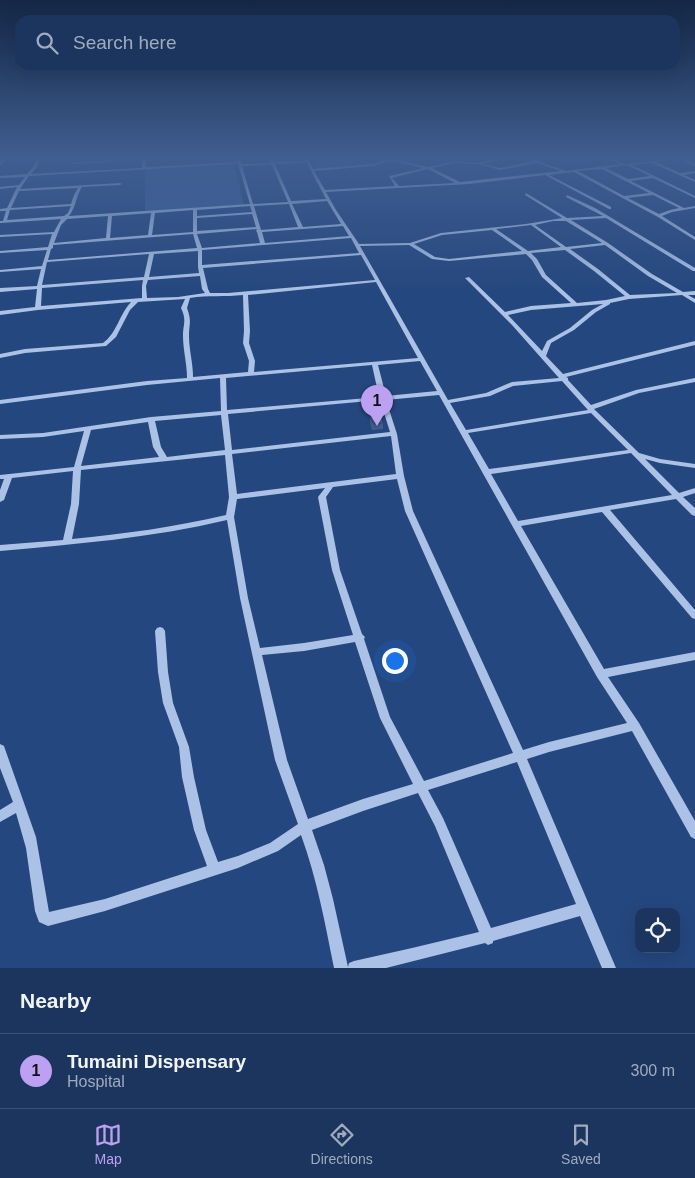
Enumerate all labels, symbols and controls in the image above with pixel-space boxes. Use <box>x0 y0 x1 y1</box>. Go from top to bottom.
search box <box>15 15 680 70</box>
icon: search <box>33 29 61 57</box>
text: Search here <box>73 32 177 53</box>
pin: 1 <box>361 385 393 426</box>
your location <box>382 648 408 674</box>
map controls <box>635 908 680 953</box>
button: locate <box>635 908 680 953</box>
text: Nearby <box>20 989 91 1012</box>
text: Tumaini Dispensary <box>67 1051 246 1072</box>
text: 1 <box>32 1062 40 1079</box>
text: 300 m <box>631 1062 675 1079</box>
text: Hospital <box>67 1073 125 1090</box>
tab: Map <box>94 1121 122 1167</box>
tab: Directions <box>311 1121 373 1167</box>
tab: Saved <box>561 1121 601 1167</box>

